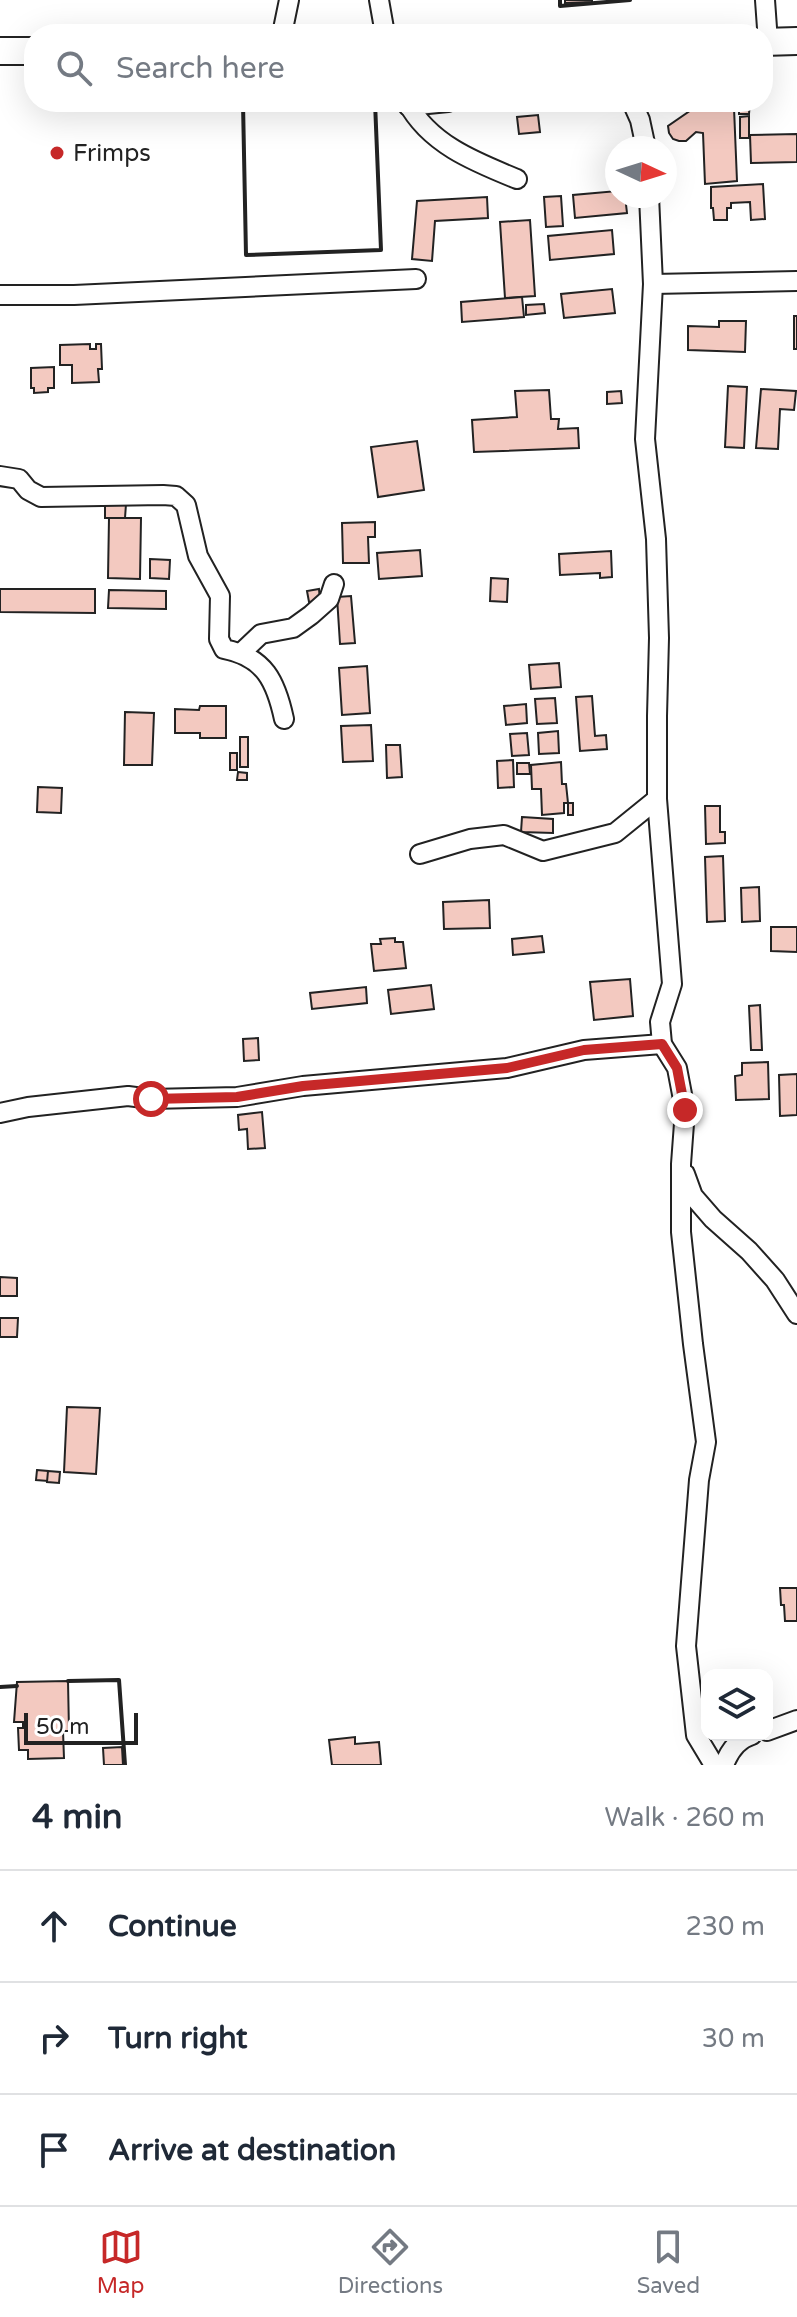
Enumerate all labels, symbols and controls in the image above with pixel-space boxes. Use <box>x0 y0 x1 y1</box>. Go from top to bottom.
search box <box>24 24 773 112</box>
icon: search <box>52 46 96 90</box>
text: Search here <box>116 50 285 87</box>
north arrow <box>605 136 677 208</box>
place label: Frimps <box>73 139 151 168</box>
marker: Frimps <box>48 144 66 162</box>
route start <box>133 1081 169 1117</box>
route end <box>667 1092 703 1128</box>
map controls <box>701 1669 773 1741</box>
button: layers <box>701 1669 773 1741</box>
scale bar <box>24 1709 138 1745</box>
text: 50 m <box>36 1714 90 1740</box>
text: 4 min <box>32 1797 123 1838</box>
text: Walk · 260 m <box>605 1802 765 1833</box>
icon: ahead <box>32 1904 76 1948</box>
text: Continue <box>108 1908 237 1945</box>
text: 230 m <box>685 1911 765 1942</box>
icon: right <box>32 2016 76 2060</box>
text: Turn right <box>108 2020 248 2057</box>
text: 30 m <box>702 2023 765 2054</box>
icon: arrive <box>32 2128 76 2172</box>
text: Arrive at destination <box>108 2132 396 2169</box>
tab: Map <box>97 2225 144 2299</box>
tab: Directions <box>338 2225 443 2299</box>
tab: Saved <box>637 2225 700 2299</box>

